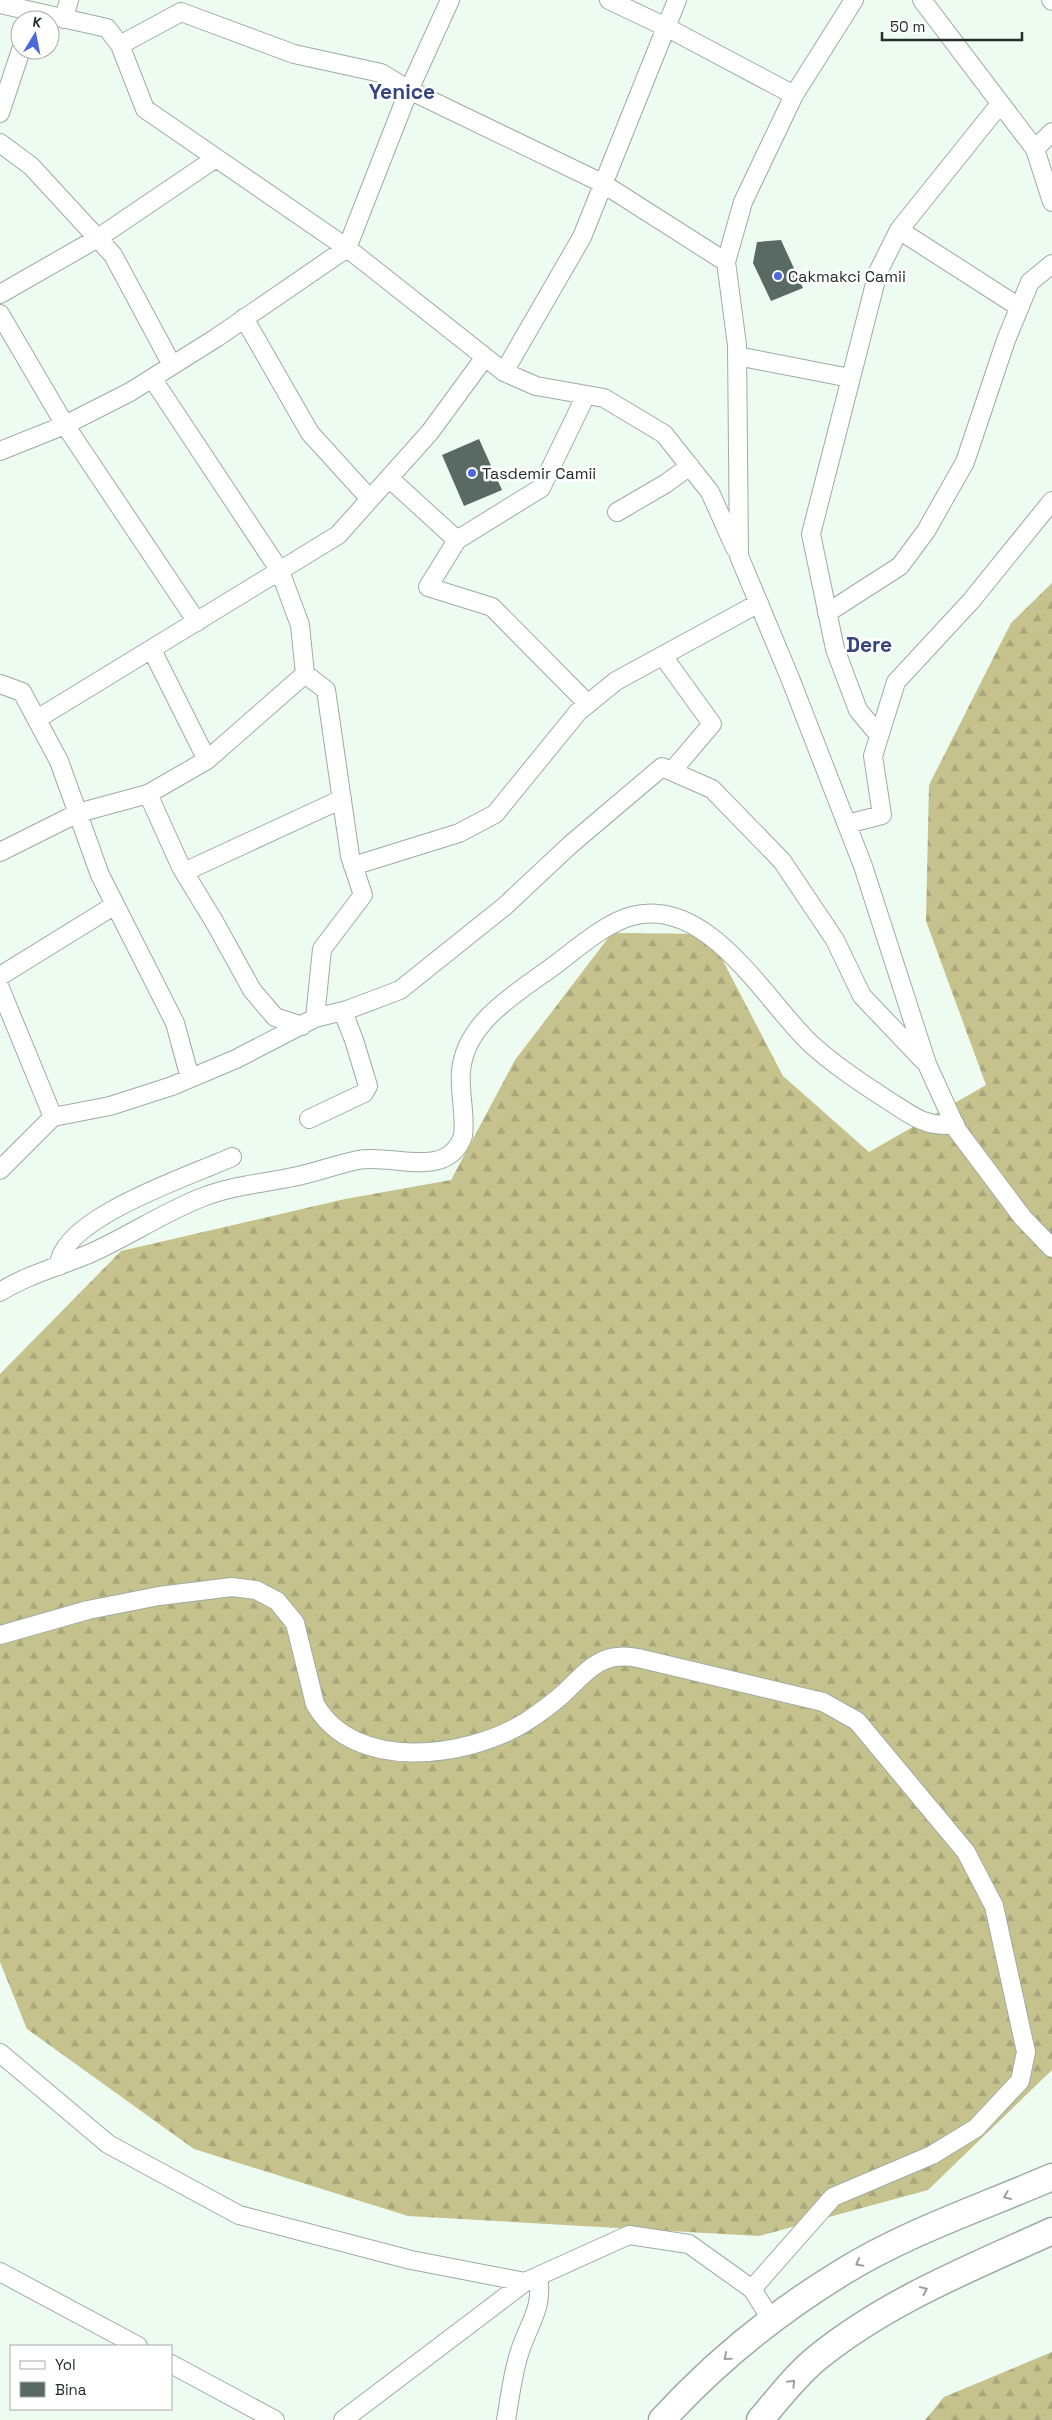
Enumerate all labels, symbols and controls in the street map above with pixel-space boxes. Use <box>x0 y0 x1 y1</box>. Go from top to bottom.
north arrow <box>10 10 60 60</box>
scale bar <box>882 10 1022 42</box>
text: K <box>31 13 43 32</box>
text: 50 m <box>890 17 925 36</box>
district label: Yenice <box>369 78 435 105</box>
place label: Cakmakci Camii <box>788 266 906 287</box>
marker: Cakmakci Camii <box>772 270 784 282</box>
place label: Tasdemir Camii <box>482 463 596 484</box>
marker: Tasdemir Camii <box>466 467 478 479</box>
district label: Dere <box>846 631 892 658</box>
one-way arrow <box>1003 2189 1012 2200</box>
one-way arrow <box>856 2257 865 2267</box>
one-way arrow <box>919 2286 928 2296</box>
legend <box>10 2345 172 2410</box>
one-way arrow <box>724 2351 733 2359</box>
text: Yol <box>55 2355 76 2374</box>
text: Bina <box>55 2380 87 2399</box>
one-way arrow <box>786 2380 795 2389</box>

